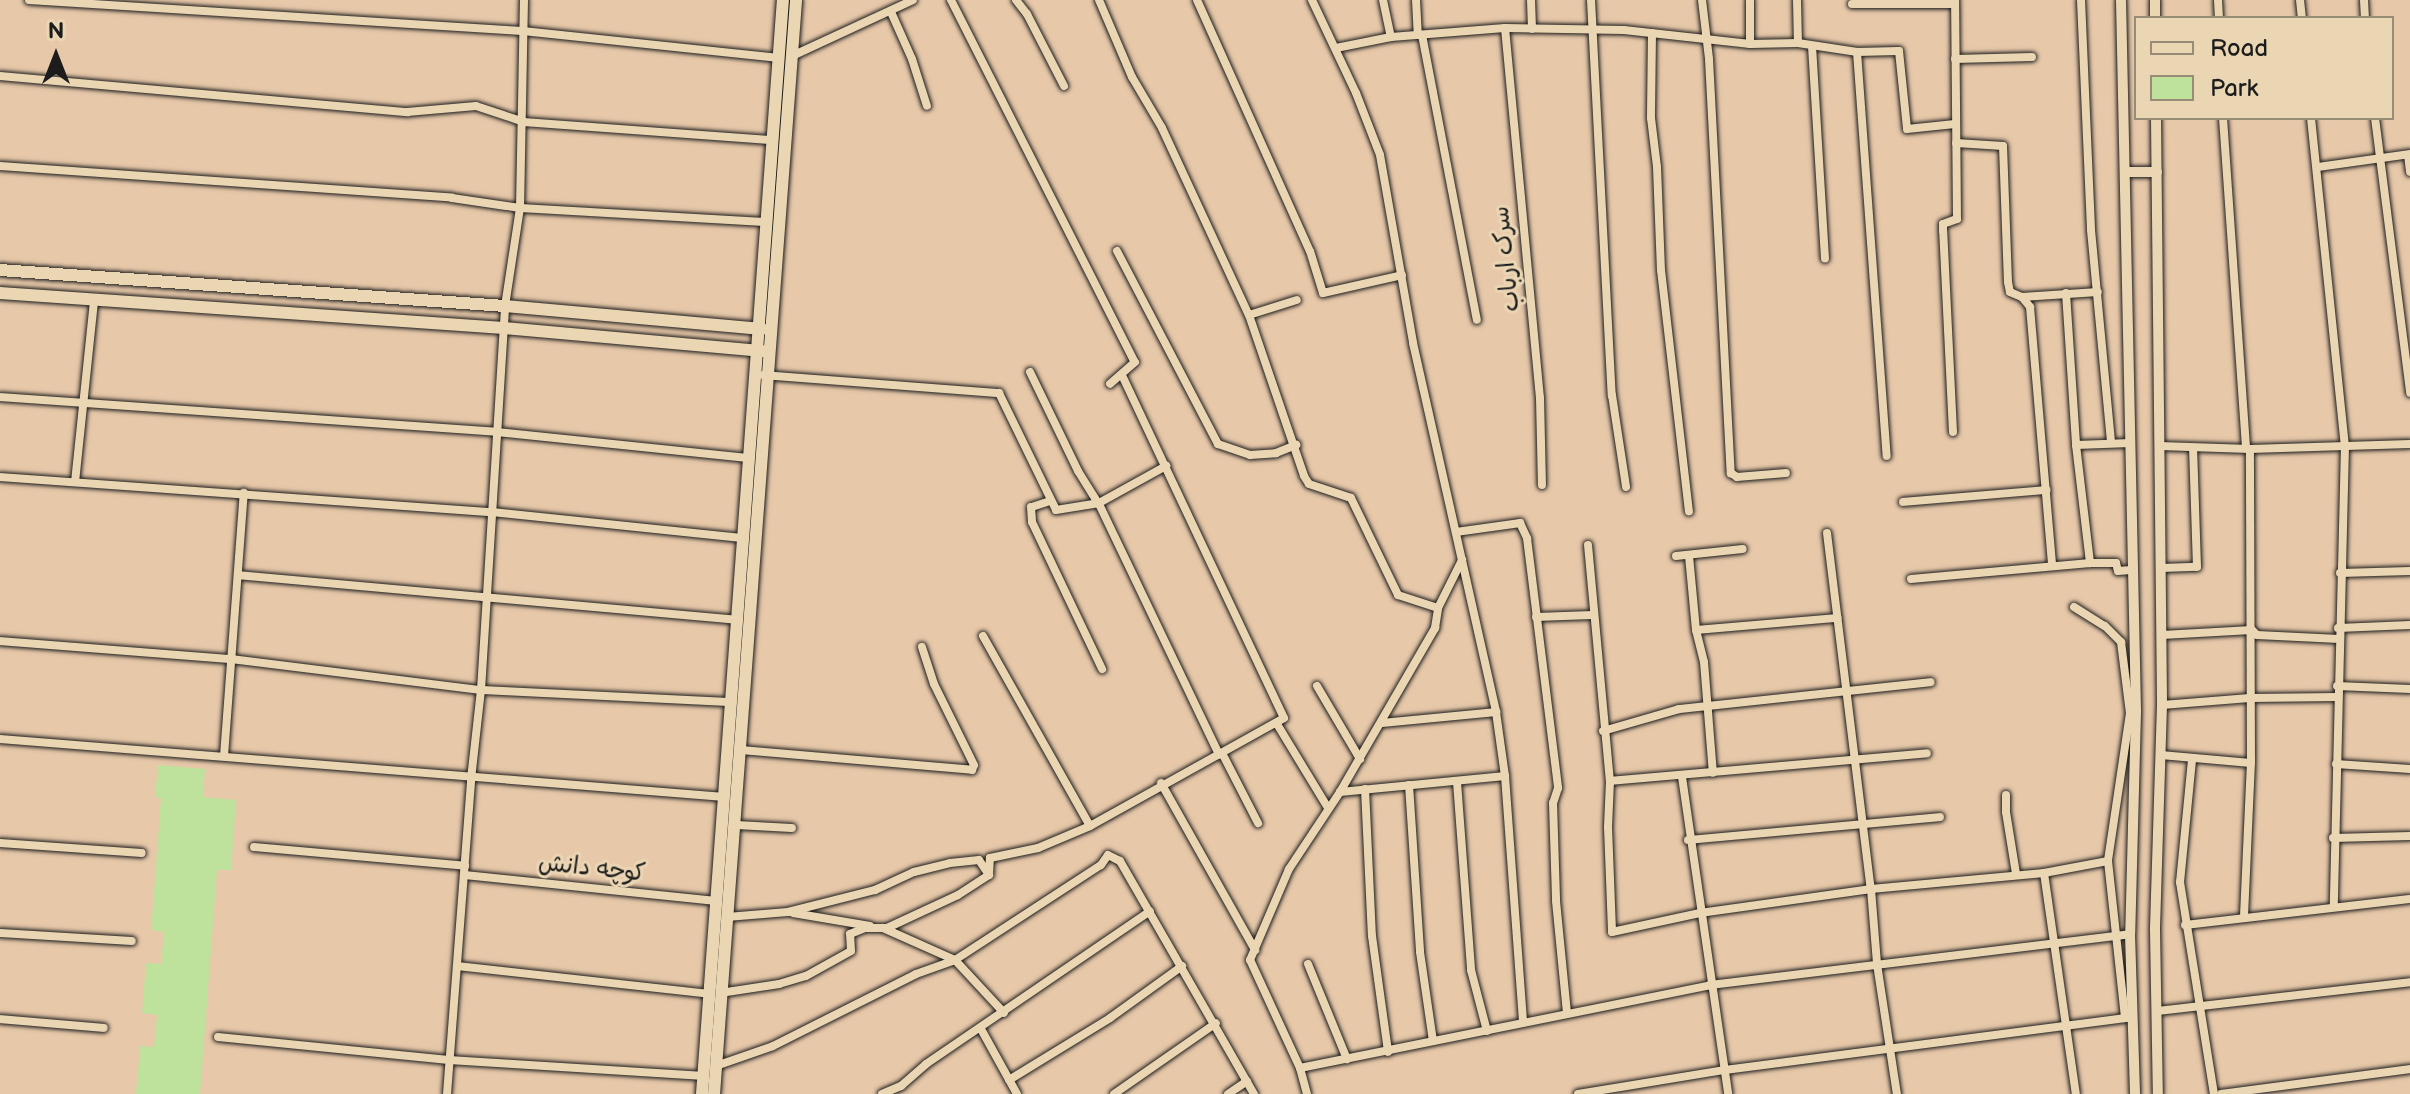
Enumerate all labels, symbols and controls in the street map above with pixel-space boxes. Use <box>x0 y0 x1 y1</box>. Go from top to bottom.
north arrow <box>16 16 96 96</box>
legend <box>2134 16 2394 120</box>
text: N <box>48 18 64 45</box>
text: Road <box>2210 34 2268 63</box>
text: Park <box>2210 74 2258 103</box>
street label: سرک ارباب <box>1486 205 1526 313</box>
street label: کوچه دانش <box>537 848 647 888</box>

